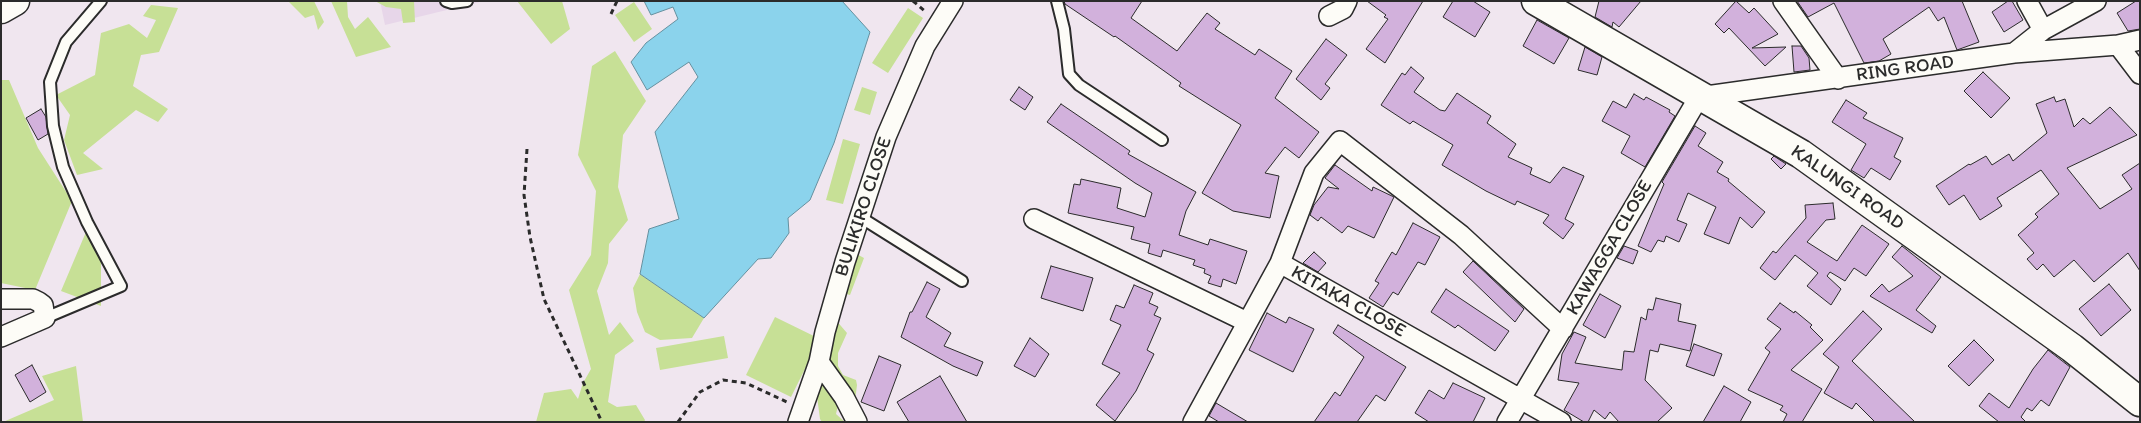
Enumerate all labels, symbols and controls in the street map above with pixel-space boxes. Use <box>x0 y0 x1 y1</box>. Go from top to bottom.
street label: RING ROAD <box>1855 51 1955 87</box>
street label: BULIKIRO CLOSE <box>831 134 897 280</box>
street label: KALUNGI ROAD <box>1786 140 1908 236</box>
street label: KAWAGGA CLOSE <box>1562 176 1658 320</box>
street label: KITAKA CLOSE <box>1287 261 1409 343</box>

